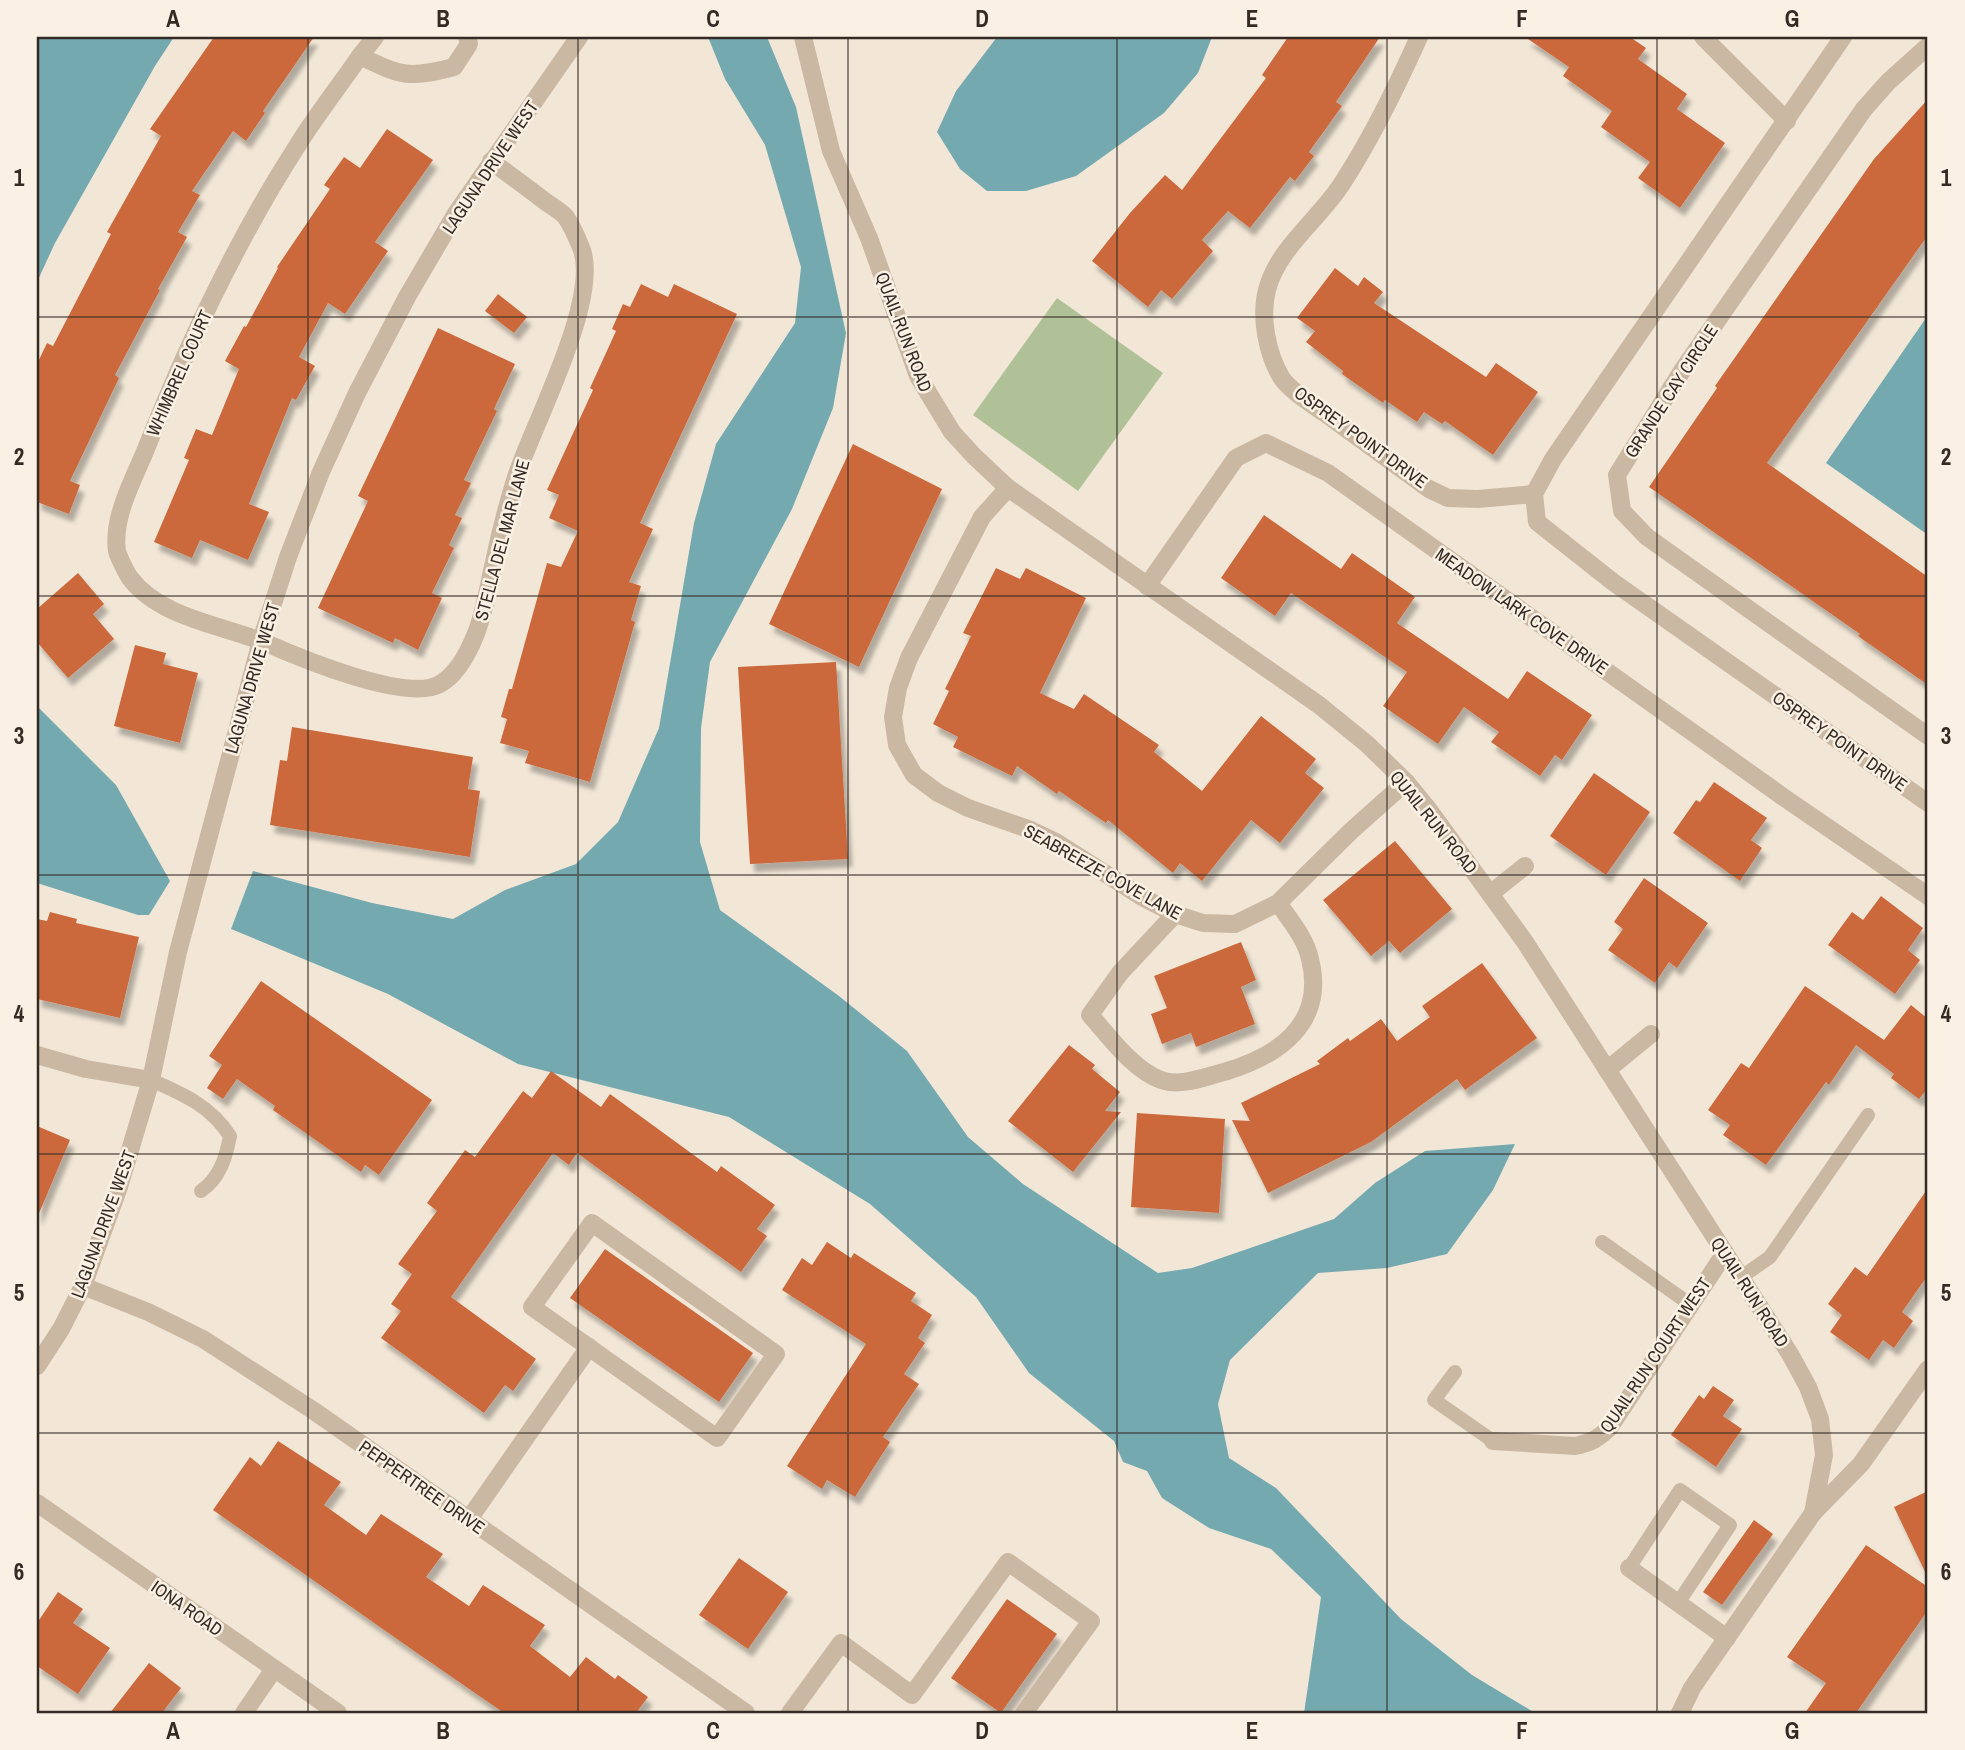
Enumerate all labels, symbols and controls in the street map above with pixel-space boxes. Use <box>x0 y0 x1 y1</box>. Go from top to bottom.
text: A <box>166 3 180 34</box>
text: B <box>436 3 450 34</box>
text: C <box>706 3 720 34</box>
text: D <box>975 3 989 34</box>
text: E <box>1246 3 1258 34</box>
text: F <box>1516 3 1528 34</box>
text: G <box>1785 3 1799 34</box>
street label: LAGUNA DRIVE WEST <box>436 95 544 239</box>
text: 1 <box>14 162 25 193</box>
text: 1 <box>1941 162 1952 193</box>
street label: QUAIL RUN ROAD <box>870 268 938 396</box>
street label: WHIMBREL COURT <box>140 306 218 440</box>
street label: GRANDE CAY CIRCLE <box>1618 319 1724 463</box>
street label: OSPREY POINT DRIVE <box>1289 380 1433 494</box>
text: 2 <box>14 441 24 472</box>
text: 2 <box>1941 441 1951 472</box>
street label: STELLA DEL MAR LANE <box>468 457 536 623</box>
street label: MEADOW LARK COVE DRIVE <box>1431 542 1613 680</box>
street label: LAGUNA DRIVE WEST <box>219 600 285 756</box>
street label: OSPREY POINT DRIVE <box>1768 685 1912 797</box>
text: 3 <box>14 720 24 751</box>
text: 3 <box>1941 720 1951 751</box>
street label: QUAIL RUN ROAD <box>1384 765 1484 879</box>
street label: SEABREEZE COVE LANE <box>1019 818 1187 926</box>
text: 4 <box>14 998 25 1029</box>
text: 4 <box>1941 998 1952 1029</box>
street label: LAGUNA DRIVE WEST <box>65 1147 141 1301</box>
street label: QUAIL RUN ROAD <box>1705 1232 1795 1352</box>
street label: QUAIL RUN COURT WEST <box>1594 1272 1716 1438</box>
text: 5 <box>14 1277 24 1308</box>
text: 5 <box>1941 1277 1951 1308</box>
street label: PEPPERTREE DRIVE <box>354 1434 490 1540</box>
text: 6 <box>14 1556 24 1587</box>
text: 6 <box>1941 1556 1951 1587</box>
street label: IONA ROAD <box>146 1574 228 1642</box>
text: A <box>166 1715 180 1746</box>
text: B <box>436 1715 450 1746</box>
text: C <box>706 1715 720 1746</box>
text: D <box>975 1715 989 1746</box>
text: E <box>1246 1715 1258 1746</box>
text: F <box>1516 1715 1528 1746</box>
text: G <box>1785 1715 1799 1746</box>

